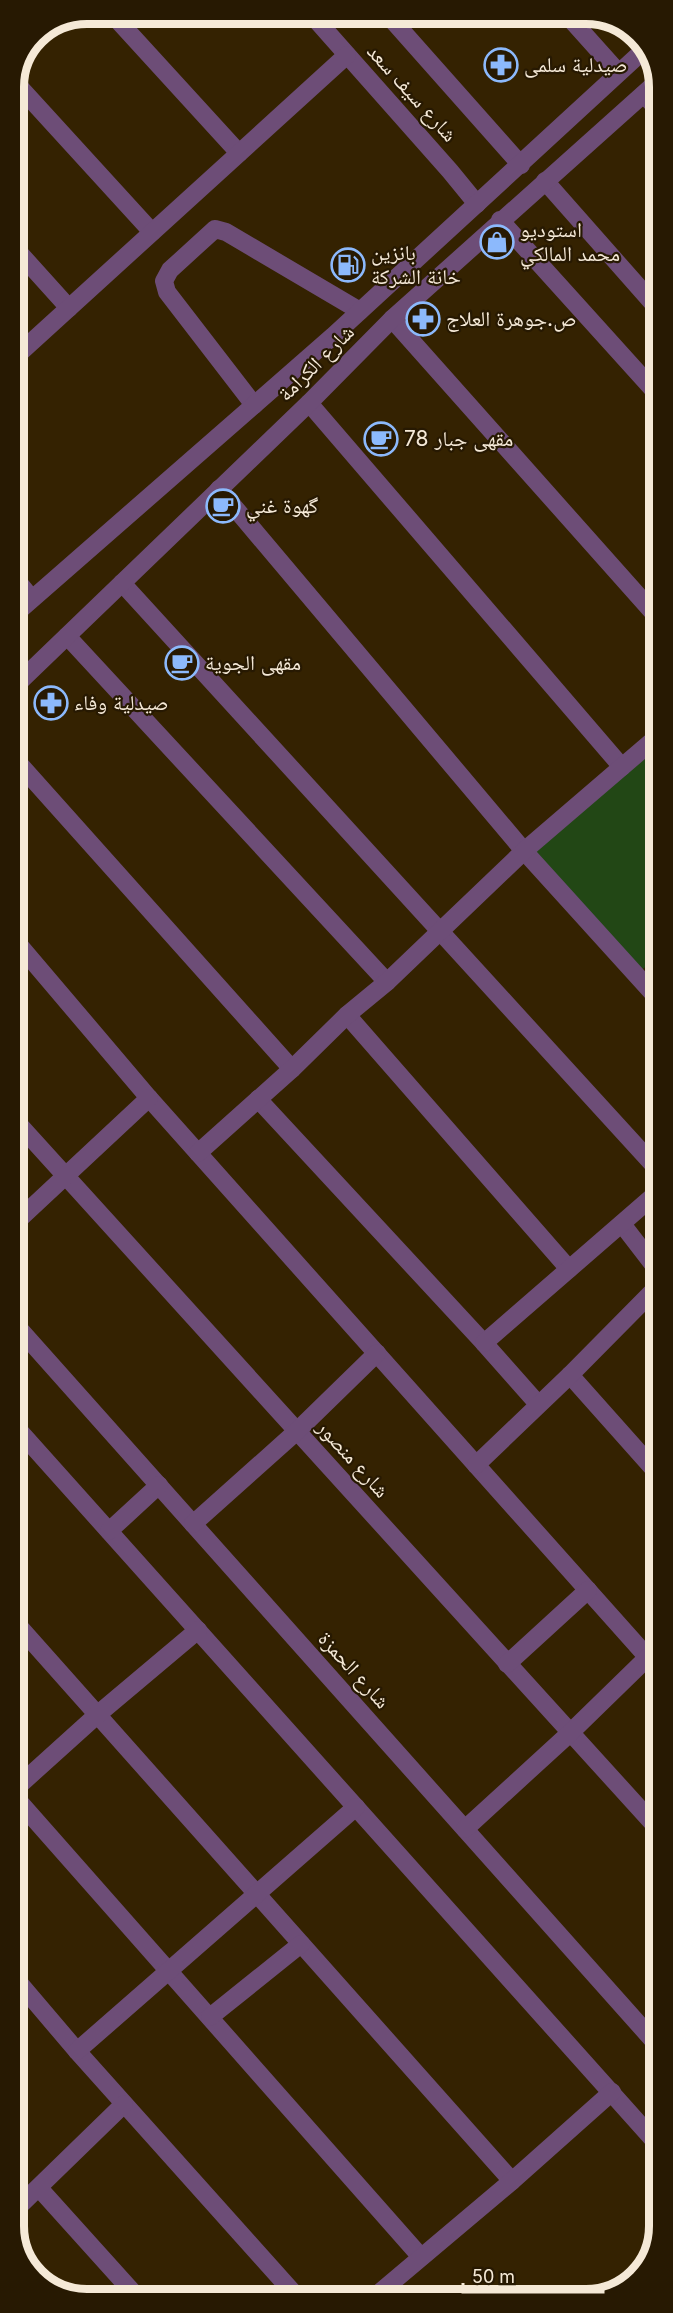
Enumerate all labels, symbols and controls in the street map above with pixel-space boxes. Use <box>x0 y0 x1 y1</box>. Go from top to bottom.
street label: شارع سيف سعد <box>361 39 463 147</box>
pharmacy icon: صيدلية سلمى <box>483 47 519 83</box>
place label: صيدلية سلمى <box>524 52 628 78</box>
place label: استوديو محمد المالكي <box>520 217 620 270</box>
shop icon: استوديو محمد المالكي <box>479 224 515 260</box>
place label: بانزين خانة الشركة <box>371 240 461 289</box>
fuel station icon: بانزين خانة الشركة <box>330 247 366 283</box>
pharmacy icon: ص.جوهرة العلاج <box>405 301 441 337</box>
place label: ص.جوهرة العلاج <box>446 306 576 332</box>
street label: شارع الكرامة <box>272 319 360 407</box>
cafe icon: مقهى جبار 78 <box>363 421 399 457</box>
place label: مقهى جبار 78 <box>404 426 513 452</box>
cafe icon: گهوة غني <box>205 488 241 524</box>
place label: گهوة غني <box>246 493 318 522</box>
cafe icon: مقهى الجوية <box>164 645 200 681</box>
place label: مقهى الجوية <box>205 650 301 676</box>
pharmacy icon: صيدلية وفاء <box>33 685 69 721</box>
place label: صيدلية وفاء <box>74 690 169 715</box>
street label: شارع منصور <box>311 1414 395 1503</box>
street label: شارع الحمزة <box>313 1626 395 1714</box>
scale bar <box>463 2256 602 2294</box>
text: 50 m <box>472 2266 515 2287</box>

